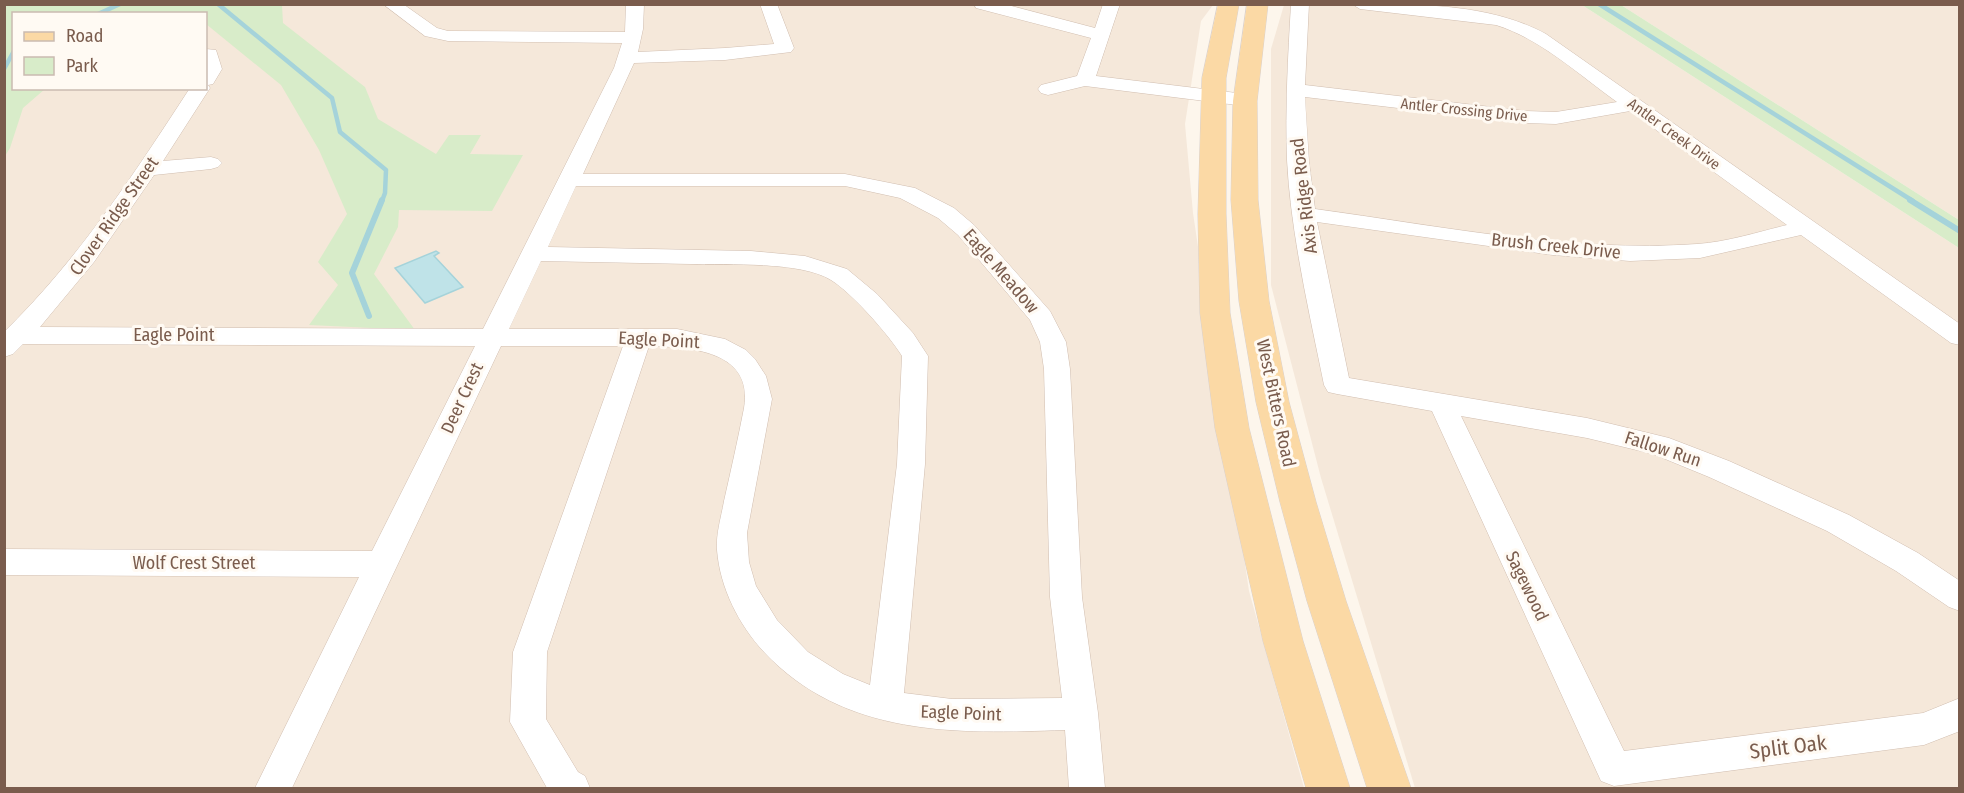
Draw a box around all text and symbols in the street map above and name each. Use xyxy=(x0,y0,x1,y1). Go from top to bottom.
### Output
legend xyxy=(12,12,207,90)
text: Road xyxy=(66,25,103,47)
text: Park xyxy=(66,55,99,77)
street label: Antler Crossing Drive xyxy=(1400,94,1528,126)
street label: Antler Creek Drive xyxy=(1624,94,1724,174)
street label: Axis Ridge Road xyxy=(1286,137,1322,255)
street label: Clover Ridge Street xyxy=(65,152,163,280)
street label: Eagle Meadow xyxy=(958,224,1044,318)
street label: Brush Creek Drive xyxy=(1490,228,1622,264)
street label: Eagle Point xyxy=(133,324,215,346)
street label: Eagle Point xyxy=(618,327,700,353)
street label: West Bitters Road xyxy=(1252,337,1300,469)
street label: Deer Crest xyxy=(436,359,488,437)
street label: Fallow Run xyxy=(1622,426,1704,472)
street label: Sagewood xyxy=(1501,547,1553,625)
street label: Wolf Crest Street xyxy=(133,552,256,574)
street label: Eagle Point xyxy=(920,701,1002,725)
street label: Split Oak xyxy=(1748,729,1828,765)

